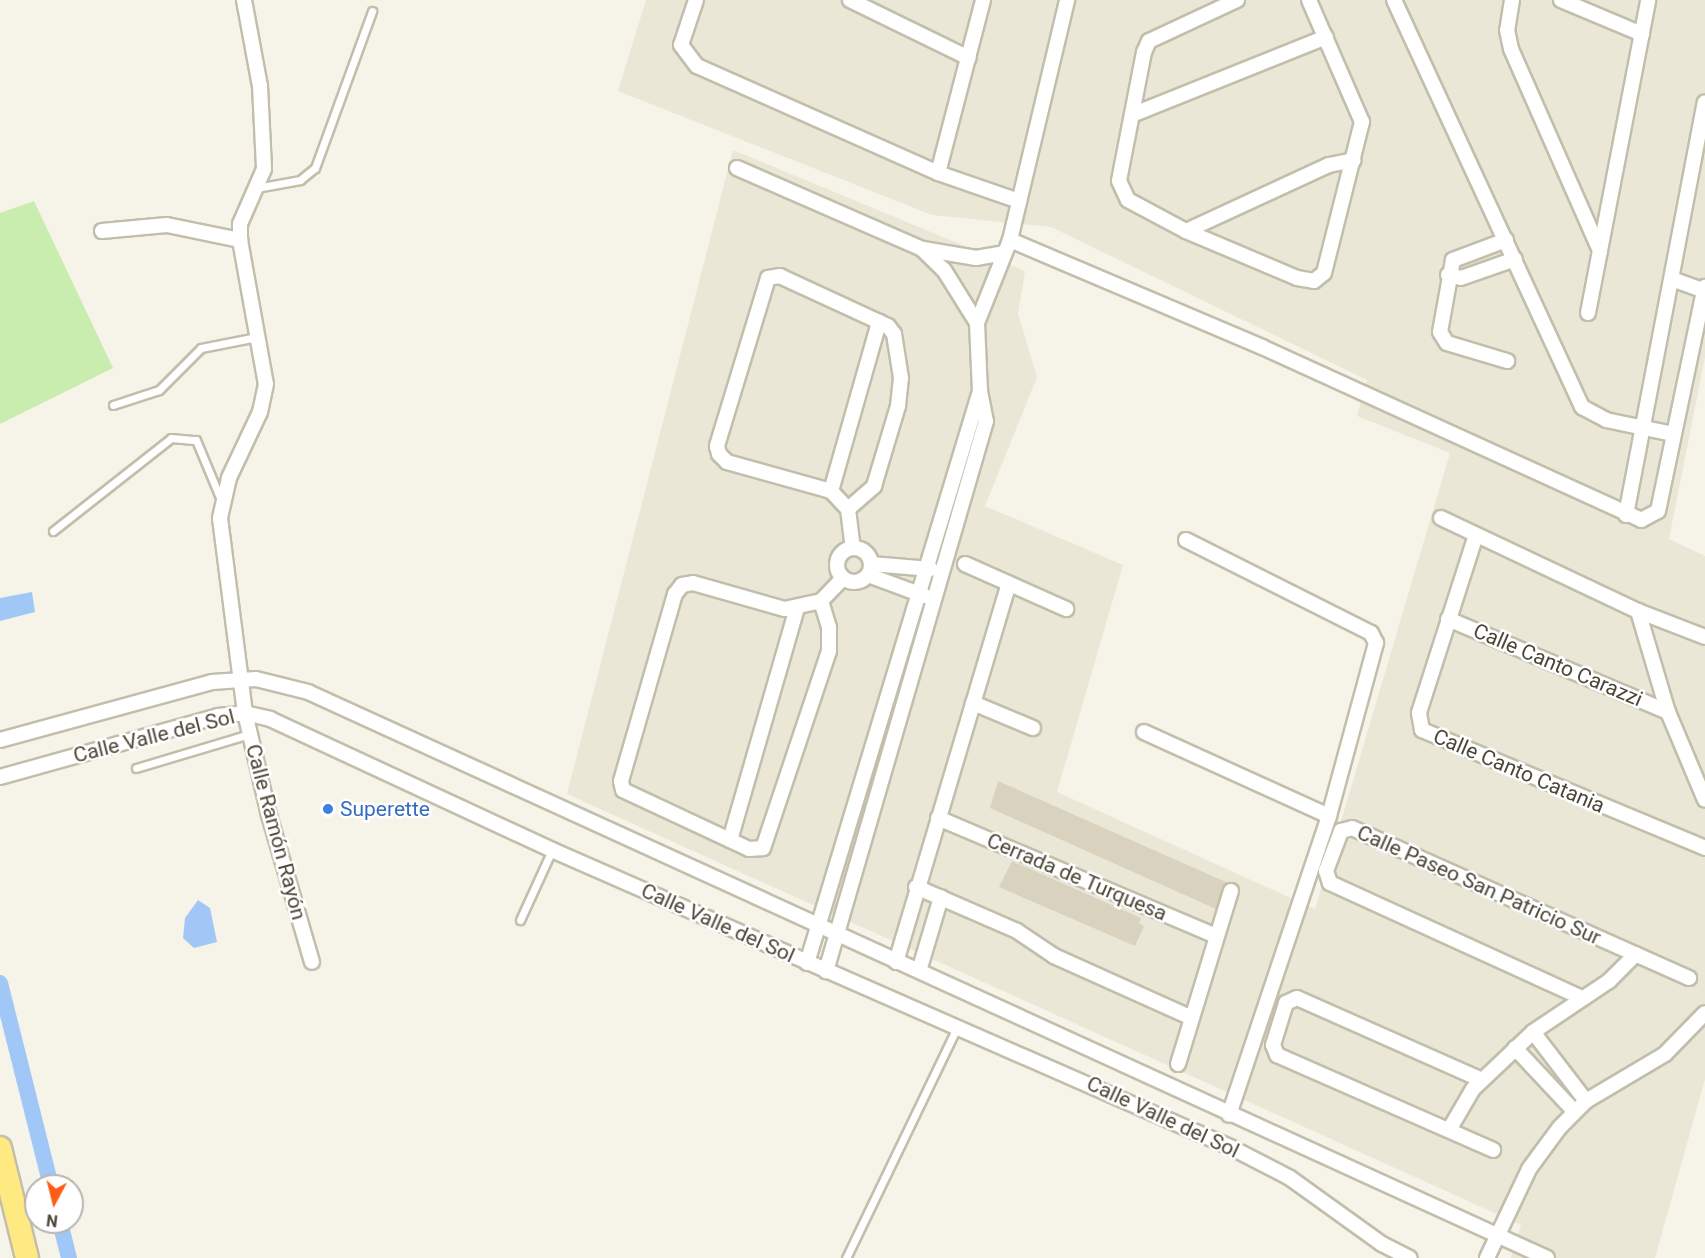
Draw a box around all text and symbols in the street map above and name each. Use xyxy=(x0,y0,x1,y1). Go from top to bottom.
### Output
street label: Calle Canto Carazzi xyxy=(1470,618,1646,712)
street label: Calle Valle del Sol xyxy=(71,704,237,768)
street label: Calle Canto Catania xyxy=(1430,724,1608,818)
street label: Calle Ramón Rayón xyxy=(240,741,312,923)
place label: Superette xyxy=(340,796,430,822)
marker: Superette xyxy=(321,802,335,816)
street label: Calle Paseo San Patricio Sur xyxy=(1353,820,1605,950)
street label: Cerrada de Turquesa xyxy=(983,828,1171,926)
street label: Calle Valle del Sol xyxy=(637,878,799,968)
street label: Calle Valle del Sol xyxy=(1083,1071,1243,1163)
north arrow xyxy=(24,1174,84,1234)
text: N xyxy=(45,1210,59,1230)

